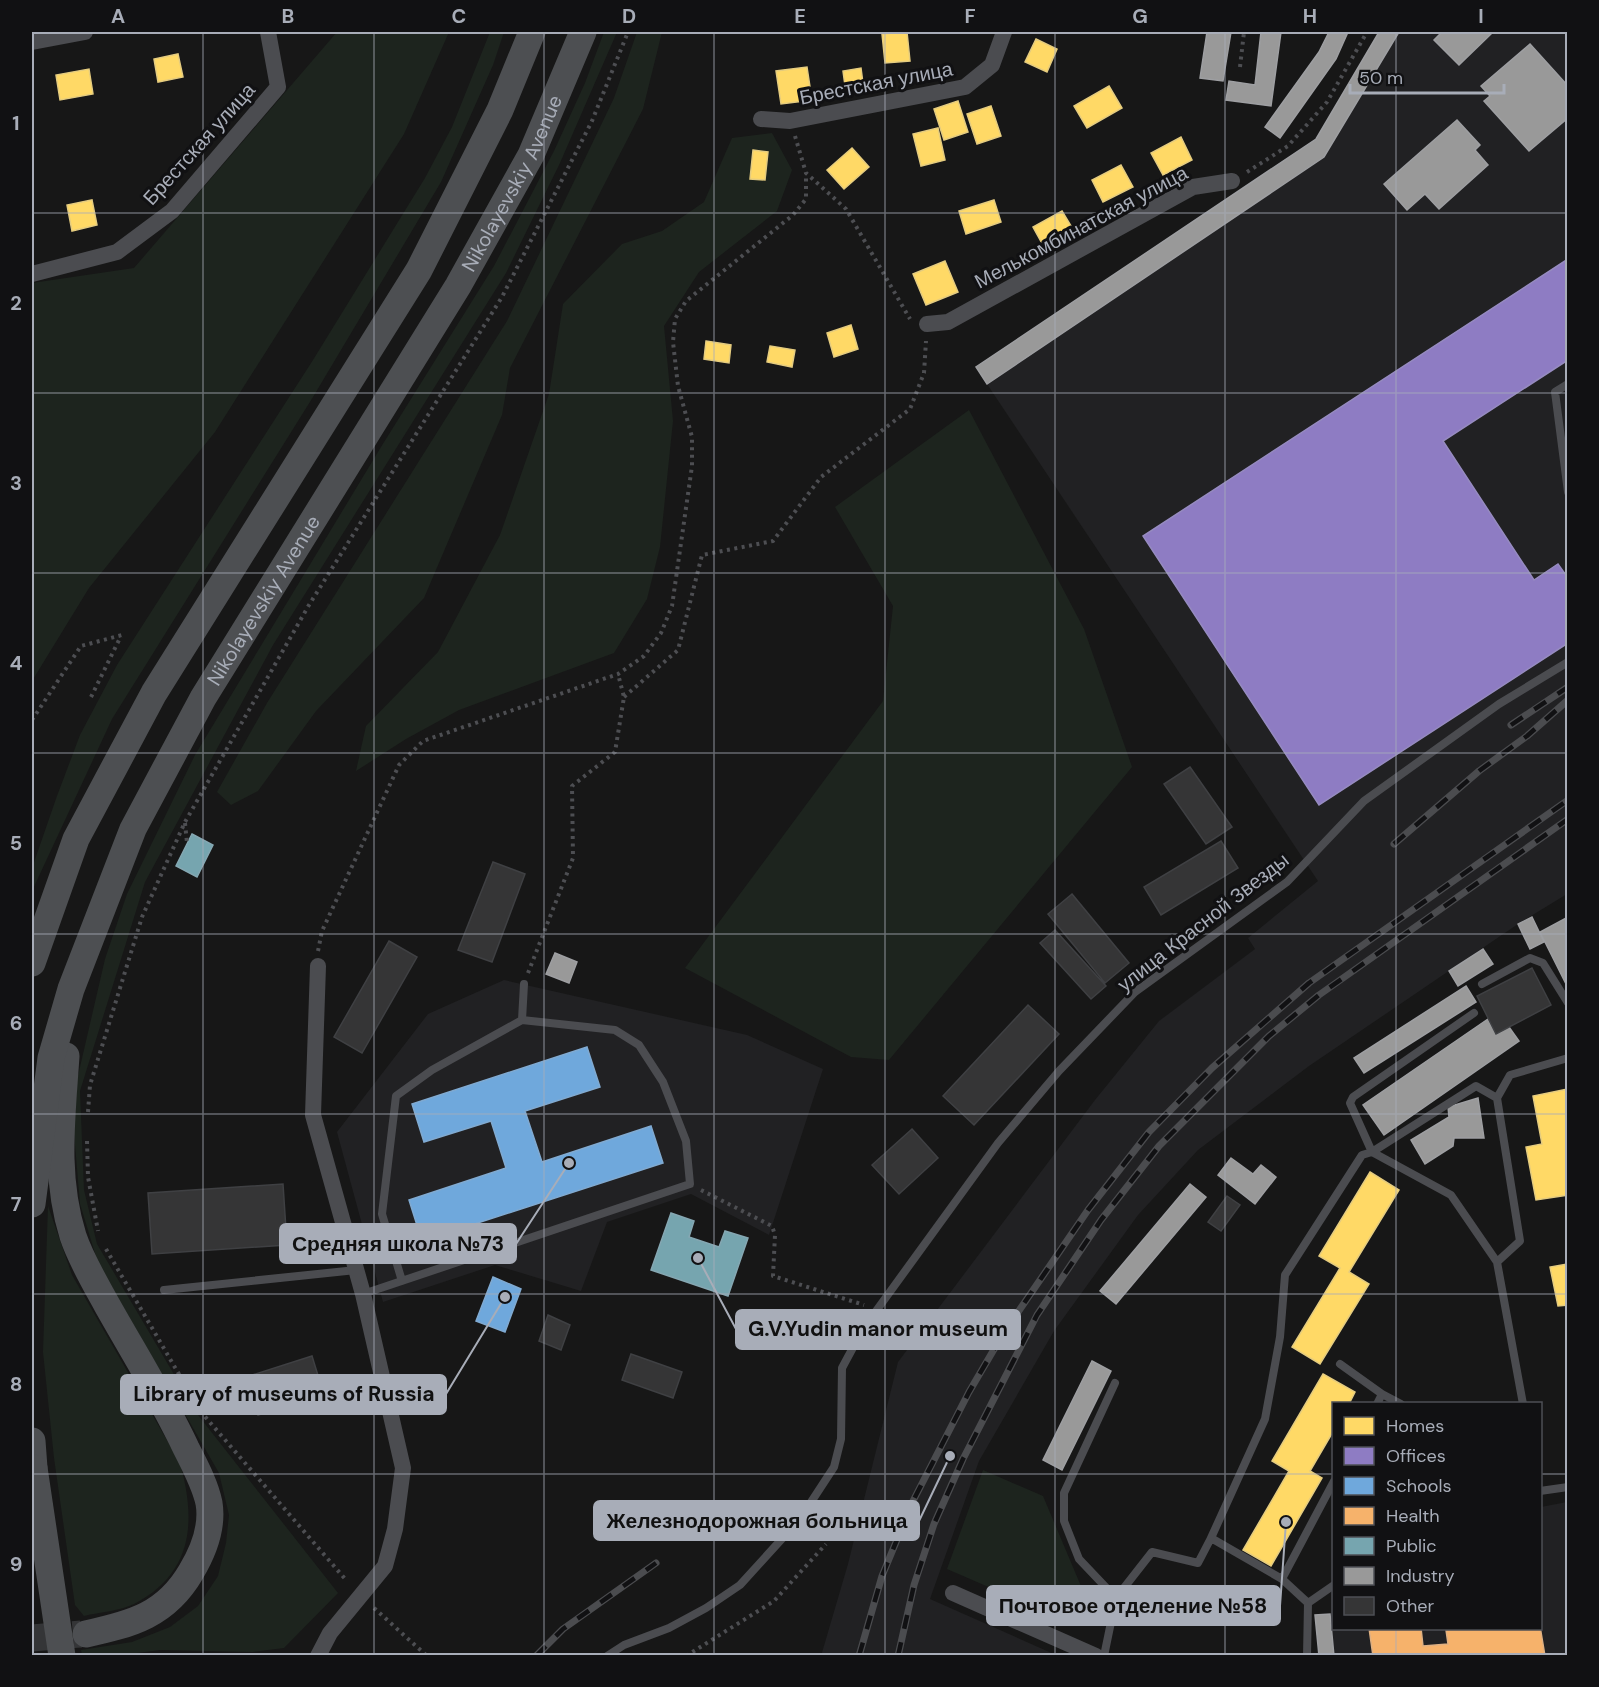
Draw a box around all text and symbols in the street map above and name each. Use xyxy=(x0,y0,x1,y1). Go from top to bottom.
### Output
text: A xyxy=(111,3,125,29)
text: B xyxy=(282,3,294,29)
text: C xyxy=(452,3,466,29)
text: D xyxy=(622,3,636,29)
text: E xyxy=(794,3,806,29)
text: F xyxy=(964,3,976,29)
text: G xyxy=(1132,3,1148,29)
text: H xyxy=(1303,3,1317,29)
text: I xyxy=(1478,3,1484,29)
street label: Брестская улица xyxy=(797,55,956,111)
scale bar xyxy=(1350,57,1504,95)
text: 50 m xyxy=(1359,66,1403,90)
street label: Брестская улица xyxy=(137,77,261,211)
street label: Nikolayevskiy Avenue xyxy=(456,91,568,276)
text: 1 xyxy=(12,110,20,136)
street label: Мелькомбинатская улица xyxy=(970,159,1193,294)
text: 2 xyxy=(10,290,22,316)
text: 3 xyxy=(10,470,22,496)
street label: Nikolayevskiy Avenue xyxy=(201,510,326,690)
text: 4 xyxy=(10,650,23,676)
text: 5 xyxy=(10,830,22,856)
street label: улица Красной Звезды xyxy=(1112,847,1294,997)
text: 6 xyxy=(10,1010,22,1036)
text: 7 xyxy=(11,1191,22,1217)
callout: Средняя школа №73 xyxy=(280,1224,516,1263)
text: Средняя школа №73 xyxy=(292,1230,504,1258)
callout: G.V.Yudin manor museum xyxy=(736,1310,1020,1349)
text: G.V.Yudin manor museum xyxy=(748,1315,1008,1343)
text: 8 xyxy=(10,1371,22,1397)
callout: Library of museums of Russia xyxy=(121,1375,446,1414)
text: Library of museums of Russia xyxy=(133,1380,435,1408)
legend xyxy=(1332,1402,1542,1630)
text: Homes xyxy=(1386,1414,1444,1438)
text: Offices xyxy=(1386,1444,1446,1468)
text: Schools xyxy=(1386,1474,1451,1498)
callout: Железнодорожная больница xyxy=(594,1501,919,1540)
text: Health xyxy=(1386,1504,1440,1528)
text: Железнодорожная больница xyxy=(605,1507,908,1535)
text: Public xyxy=(1386,1534,1437,1558)
text: 9 xyxy=(10,1551,22,1577)
text: Industry xyxy=(1386,1564,1455,1588)
callout: Почтовое отделение №58 xyxy=(987,1586,1280,1625)
text: Почтовое отделение №58 xyxy=(999,1592,1267,1620)
text: Other xyxy=(1386,1594,1435,1618)

